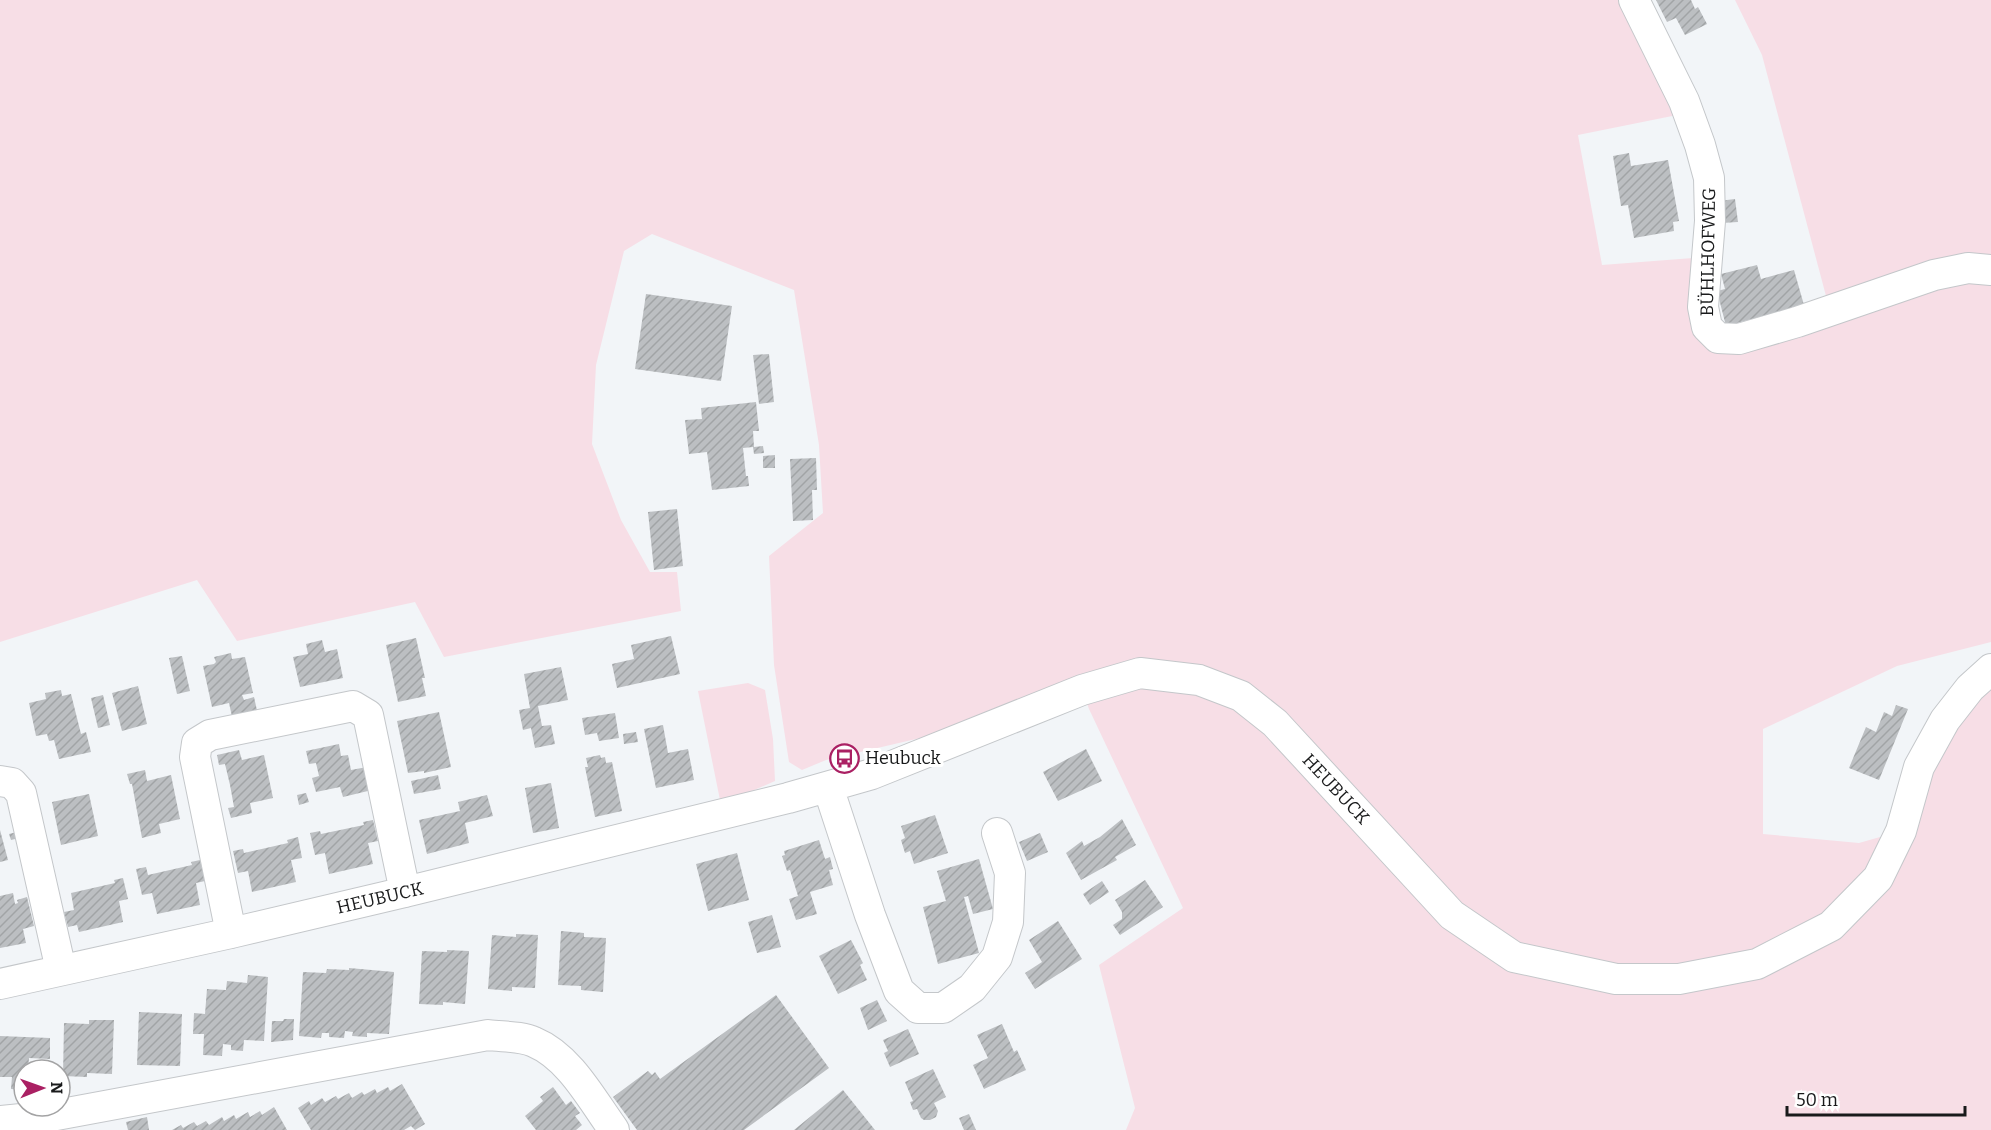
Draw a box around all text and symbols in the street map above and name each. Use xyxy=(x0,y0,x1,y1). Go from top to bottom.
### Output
street label: BÜHLHOFWEG xyxy=(1696,187,1720,317)
bus stop icon: Heubuck xyxy=(828,742,860,774)
place label: Heubuck xyxy=(865,747,942,769)
street label: HEUBUCK xyxy=(1298,749,1374,829)
street label: HEUBUCK xyxy=(334,877,426,919)
north arrow xyxy=(12,1058,72,1118)
scale bar xyxy=(1787,1079,1966,1117)
text: N xyxy=(47,1081,66,1094)
text: 50 m xyxy=(1796,1089,1838,1111)

